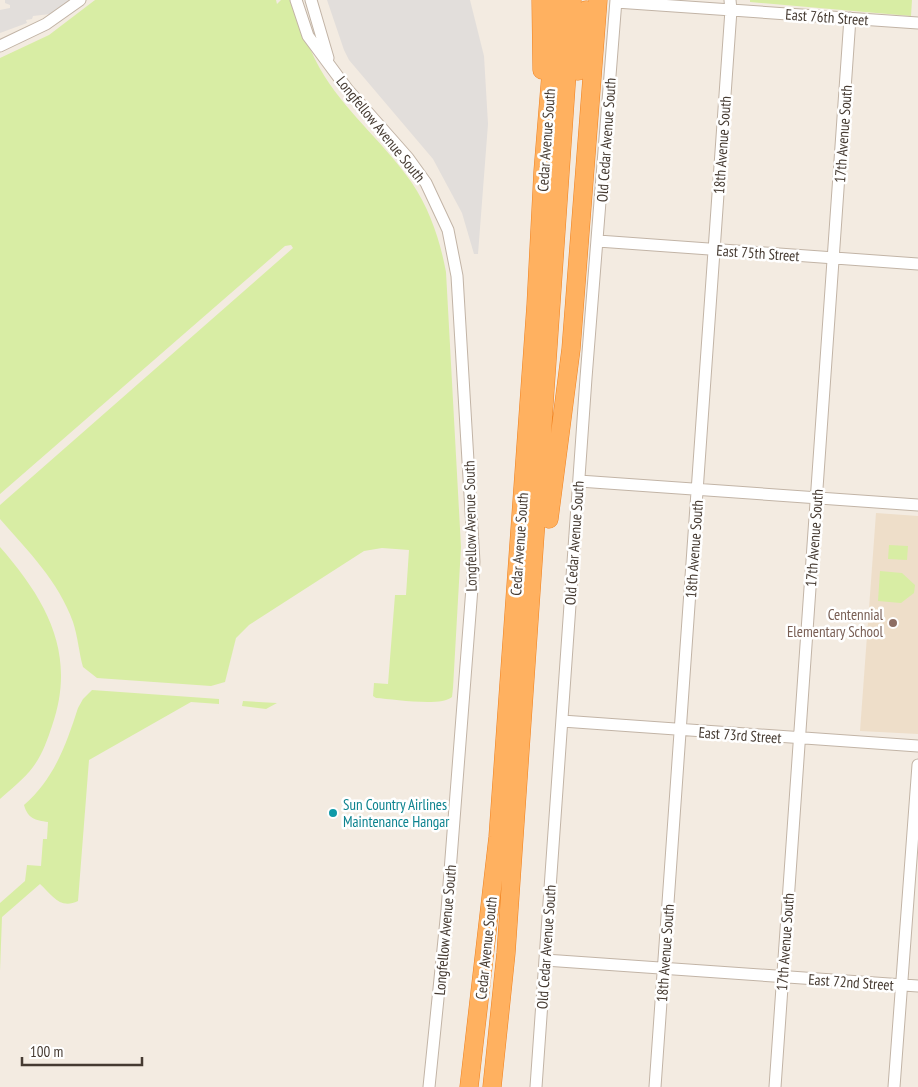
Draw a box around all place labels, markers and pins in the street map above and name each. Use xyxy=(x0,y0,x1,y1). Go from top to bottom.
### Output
place label: Centennial Elementary School xyxy=(787,605,884,641)
marker: Centennial Elementary School xyxy=(887,617,899,629)
place label: Sun Country Airlines Maintenance Hangar xyxy=(343,795,450,831)
marker: Sun Country Airlines Maintenance Hangar xyxy=(327,807,339,819)

